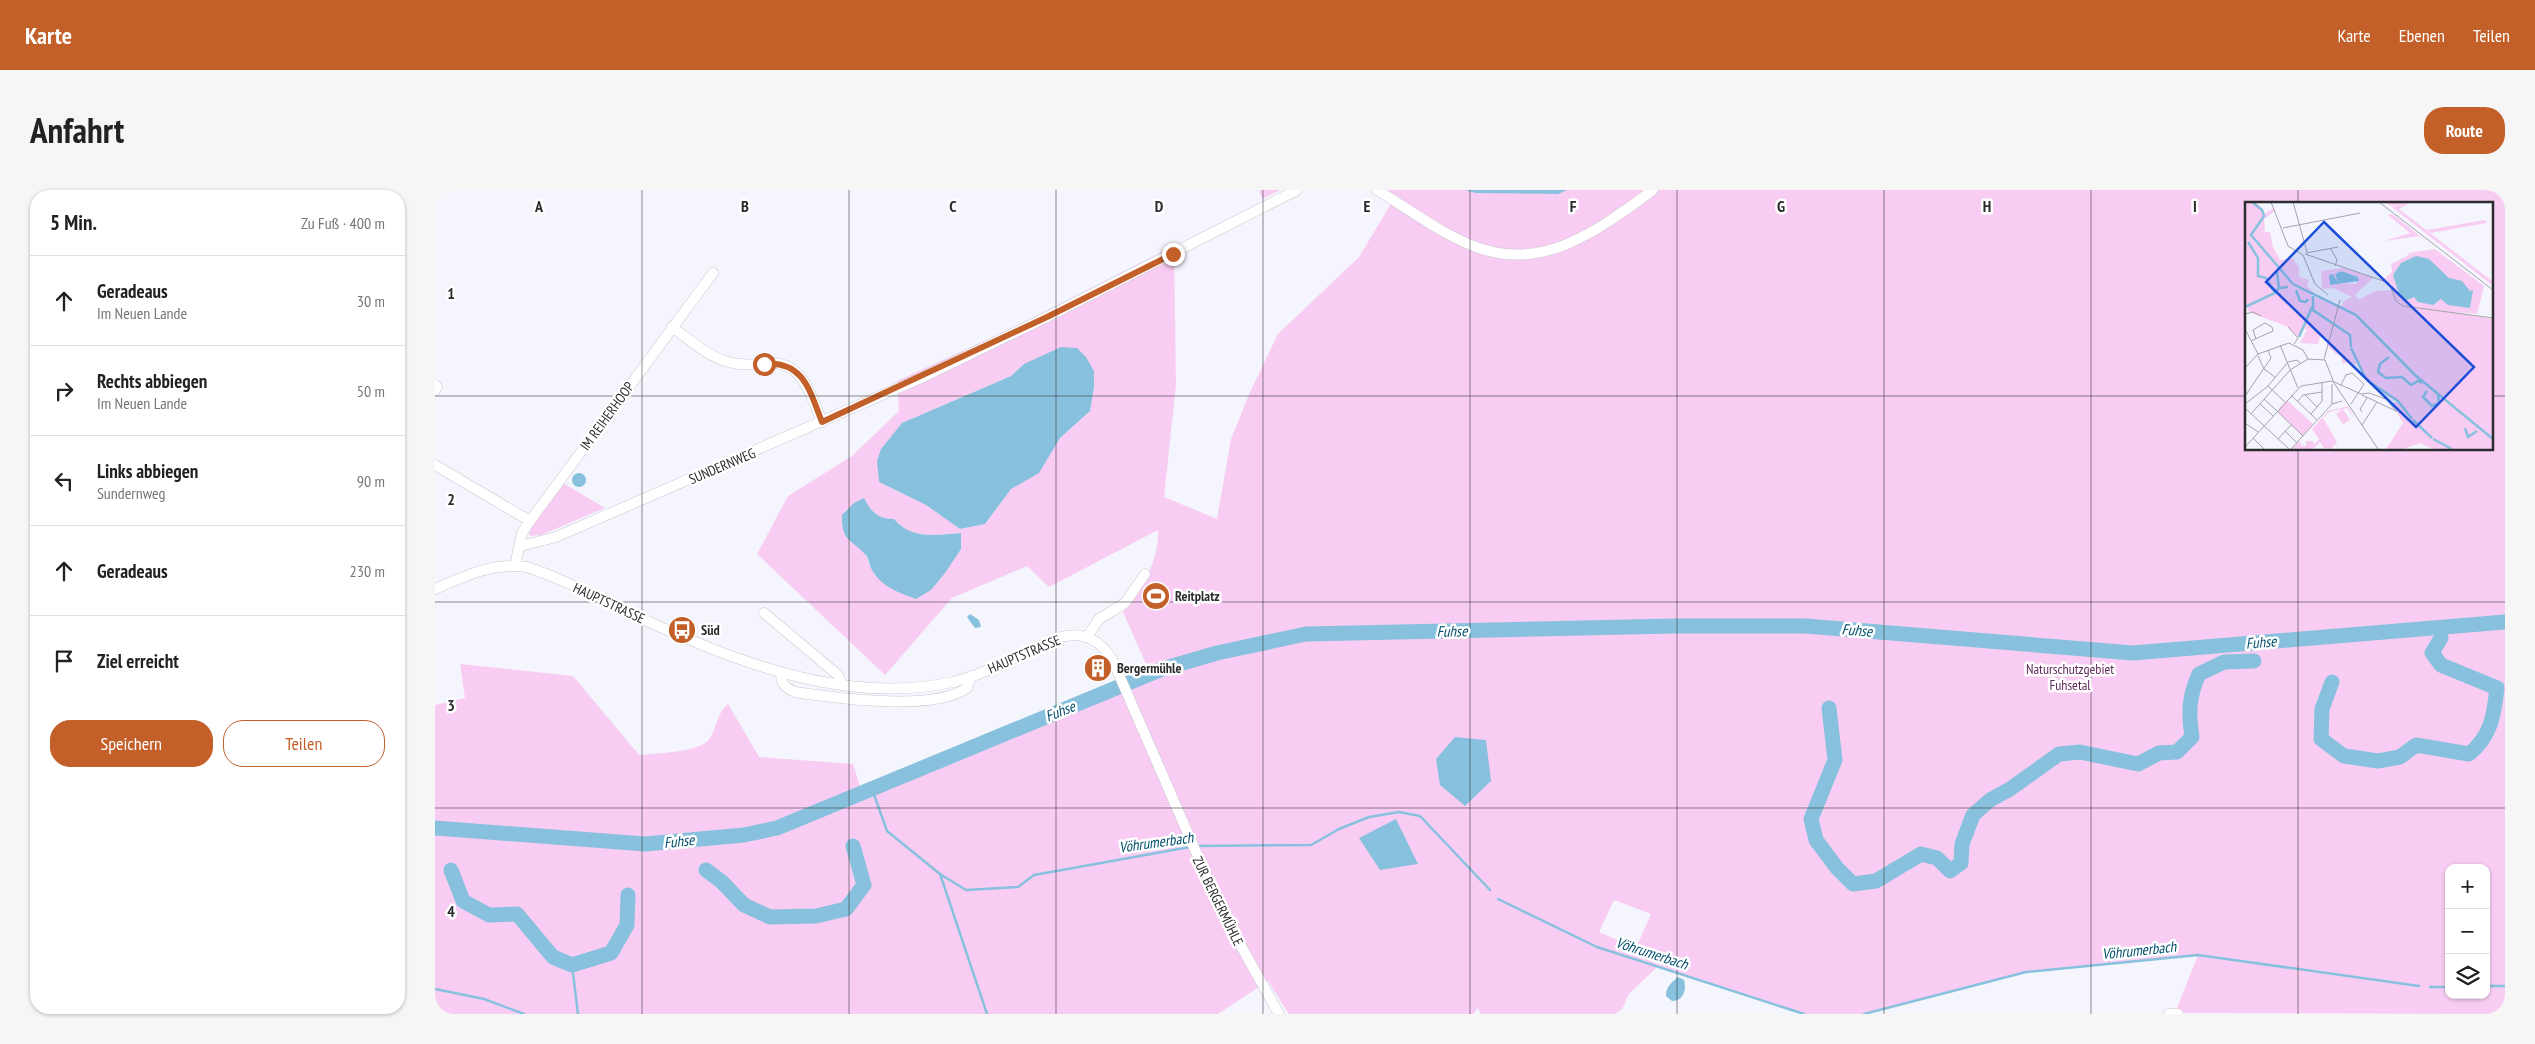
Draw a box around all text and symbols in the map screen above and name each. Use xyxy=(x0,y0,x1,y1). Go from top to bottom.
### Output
text: Karte xyxy=(25,20,72,51)
text: Karte xyxy=(2337,24,2371,47)
text: Ebenen xyxy=(2399,24,2445,47)
text: Teilen xyxy=(2473,24,2510,47)
text: Anfahrt xyxy=(30,107,124,153)
button: Route xyxy=(2424,107,2505,154)
text: A xyxy=(534,196,544,216)
text: B xyxy=(741,196,749,216)
text: C xyxy=(949,196,957,216)
text: D xyxy=(1155,196,1164,216)
text: E xyxy=(1364,196,1371,216)
text: F xyxy=(1570,196,1577,216)
text: G xyxy=(1777,196,1785,216)
text: H xyxy=(1983,196,1991,216)
text: I xyxy=(2193,196,2197,216)
inset map xyxy=(2245,202,2493,450)
text: 5 Min. xyxy=(50,209,97,236)
text: Zu Fuß · 400 m xyxy=(301,213,385,233)
route end xyxy=(1162,243,1185,266)
text: Geradeaus xyxy=(97,279,168,303)
text: 1 xyxy=(447,283,455,303)
icon: ahead xyxy=(50,287,78,315)
text: 30 m xyxy=(357,291,385,311)
text: Im Neuen Lande xyxy=(97,303,187,323)
route start xyxy=(753,353,776,376)
text: Rechts abbiegen xyxy=(97,369,207,393)
icon: right xyxy=(50,377,78,405)
street label: IM REIHERHOOP xyxy=(576,378,638,454)
text: 50 m xyxy=(357,381,385,401)
text: Im Neuen Lande xyxy=(97,393,187,413)
street label: SUNDERNWEG xyxy=(686,444,758,488)
text: Links abbiegen xyxy=(97,459,198,483)
icon: left xyxy=(50,467,78,495)
text: 90 m xyxy=(357,471,385,491)
text: Sundernweg xyxy=(97,483,165,503)
text: 2 xyxy=(447,489,455,509)
icon: ahead xyxy=(50,557,78,585)
text: Geradeaus xyxy=(97,559,168,583)
text: 230 m xyxy=(350,561,385,581)
street label: HAUPTSTRASSE xyxy=(570,579,648,627)
sports icon: Reitplatz xyxy=(1141,581,1171,611)
place label: Reitplatz xyxy=(1175,587,1220,605)
bus stop icon: Süd xyxy=(667,615,697,645)
water label: Fuhse xyxy=(1841,619,1874,641)
place label: Süd xyxy=(701,621,720,639)
water label: Fuhse xyxy=(1437,621,1468,641)
street label: HAUPTSTRASSE xyxy=(985,631,1063,677)
water label: Fuhse xyxy=(2245,631,2278,653)
icon: arrive xyxy=(50,647,78,675)
text: Ziel erreicht xyxy=(97,649,179,673)
building icon: Bergermühle xyxy=(1083,653,1113,683)
place label: Bergermühle xyxy=(1117,659,1181,677)
park label: Naturschutzgebiet Fuhsetal xyxy=(2026,660,2114,694)
text: 3 xyxy=(447,695,455,715)
water label: Fuhse xyxy=(1042,696,1078,726)
button: Speichern xyxy=(50,720,213,767)
button: Teilen xyxy=(223,720,385,767)
water label: Vöhrumerbach xyxy=(1118,827,1196,857)
water label: Fuhse xyxy=(663,830,696,852)
street label: ZUR BERGERMÜHLE xyxy=(1189,853,1247,949)
map controls xyxy=(2445,864,2490,999)
button: + xyxy=(2445,864,2490,909)
text: 4 xyxy=(447,901,455,921)
button: − xyxy=(2445,909,2490,954)
water label: Vöhrumerbach xyxy=(1614,932,1692,974)
water label: Vöhrumerbach xyxy=(2101,937,2178,963)
button: layers xyxy=(2445,954,2490,999)

